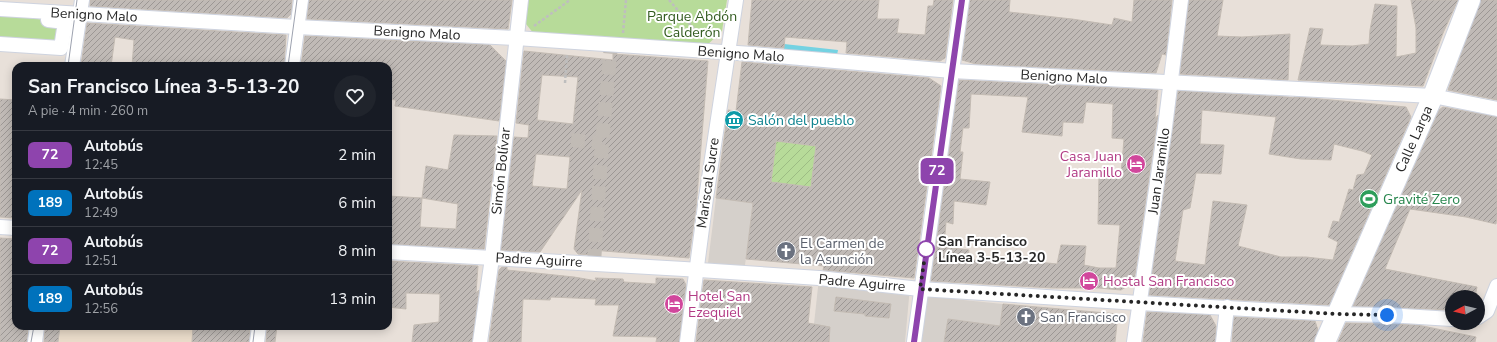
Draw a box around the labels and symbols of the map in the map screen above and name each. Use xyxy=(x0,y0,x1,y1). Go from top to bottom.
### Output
street label: Benigno Malo xyxy=(50,3,138,27)
park label: Parque Abdón Calderón xyxy=(647,7,737,42)
street label: Benigno Malo xyxy=(373,21,461,45)
street label: Benigno Malo xyxy=(697,41,785,67)
street label: Benigno Malo xyxy=(1020,65,1108,89)
street label: Calle Larga xyxy=(1391,102,1437,176)
museum icon: Salón del pueblo xyxy=(723,109,745,131)
place label: Salón del pueblo xyxy=(748,111,854,130)
street label: Juan Jaramillo xyxy=(1143,126,1174,216)
street label: Simón Bolívar xyxy=(487,127,515,215)
street label: Mariscal Sucre xyxy=(692,136,724,230)
place label: Casa Juan Jaramillo xyxy=(1060,147,1122,182)
hotel icon: Casa Juan Jaramillo xyxy=(1125,153,1147,175)
line badge: 72 xyxy=(919,158,955,184)
sports icon: Gravité Zero xyxy=(1358,188,1380,210)
place label: Gravité Zero xyxy=(1383,190,1460,209)
place label: San Francisco Línea 3-5-13-20 xyxy=(938,232,1045,267)
place label: El Carmen de la Asunción xyxy=(800,234,884,269)
church icon: El Carmen de la Asunción xyxy=(775,240,797,262)
marker: San Francisco Línea 3-5-13-20 xyxy=(917,240,935,258)
street label: Padre Aguirre xyxy=(495,248,583,272)
street label: Padre Aguirre xyxy=(818,270,906,296)
hotel icon: Hostal San Francisco xyxy=(1078,270,1100,292)
place label: Hostal San Francisco xyxy=(1103,272,1234,291)
place label: Hotel San Ezequiel xyxy=(688,287,750,322)
north arrow xyxy=(1445,290,1485,330)
hotel icon: Hotel San Ezequiel xyxy=(663,293,685,315)
your location xyxy=(1377,305,1397,325)
church icon: San Francisco xyxy=(1015,306,1037,328)
place label: San Francisco xyxy=(1040,308,1126,327)

